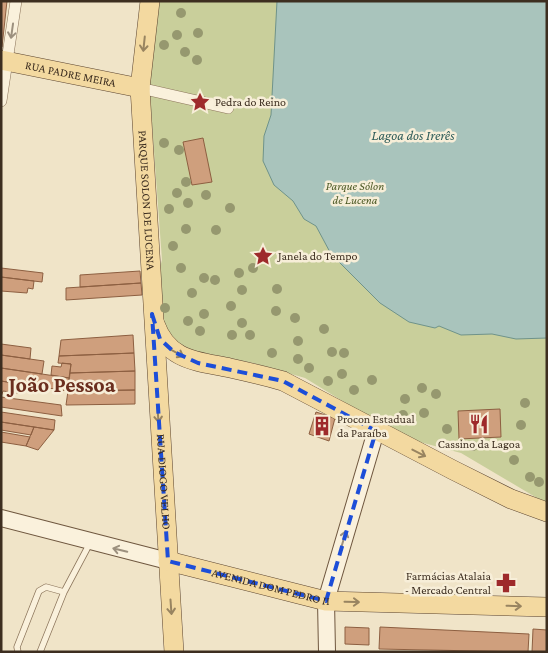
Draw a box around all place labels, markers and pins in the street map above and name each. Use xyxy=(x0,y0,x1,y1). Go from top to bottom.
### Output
place icon: Pedra do Reino xyxy=(189,91,211,113)
place label: Pedra do Reino xyxy=(215,95,286,109)
place icon: Janela do Tempo xyxy=(252,245,274,267)
place label: Janela do Tempo xyxy=(277,249,358,263)
place label: Procon Estadual da Paraíba xyxy=(337,412,415,440)
restaurant icon: Cassino da Lagoa xyxy=(468,413,490,435)
building icon: Procon Estadual da Paraíba xyxy=(311,415,333,437)
place label: Cassino da Lagoa xyxy=(438,437,521,451)
place label: Farmácias Atalaia - Mercado Central xyxy=(405,569,491,597)
pharmacy icon: Farmácias Atalaia - Mercado Central xyxy=(495,572,517,594)

